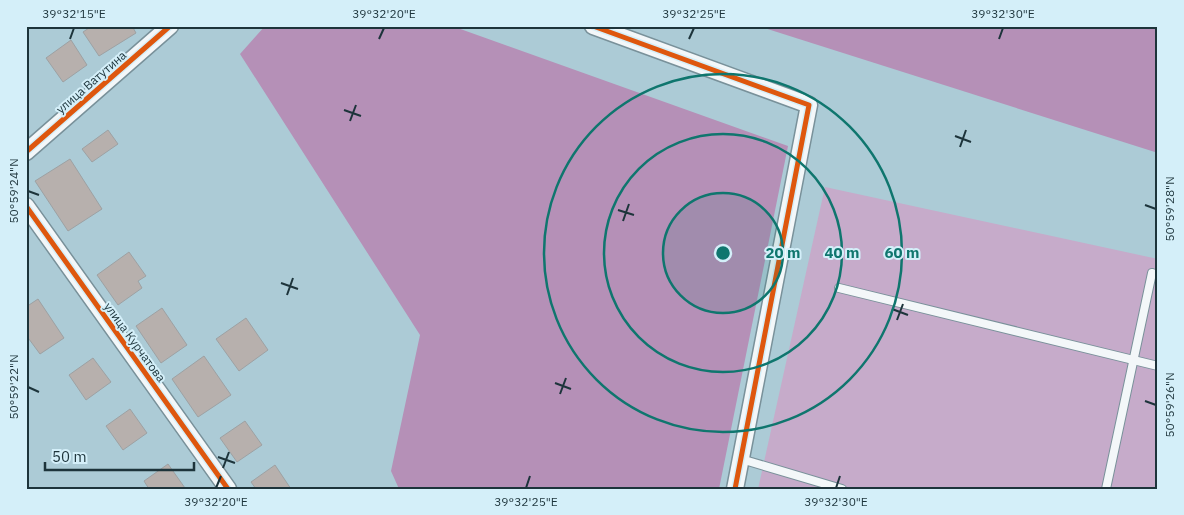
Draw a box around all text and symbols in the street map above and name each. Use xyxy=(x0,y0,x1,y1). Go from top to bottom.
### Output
text: 39°32'15"E xyxy=(42,6,106,21)
text: 39°32'20"E xyxy=(352,6,416,21)
text: 39°32'25"E xyxy=(662,6,726,21)
text: 39°32'30"E xyxy=(971,6,1035,21)
street label: улица Ватутина xyxy=(53,47,130,117)
text: 50°59'24"N xyxy=(6,158,21,224)
text: 50°59'28"N xyxy=(1162,176,1177,242)
text: 20 m xyxy=(766,243,800,262)
text: 40 m xyxy=(825,243,859,262)
text: 60 m xyxy=(885,243,919,262)
centre of rings xyxy=(714,244,732,262)
street label: улица Курчатова xyxy=(101,299,169,385)
text: 50°59'22"N xyxy=(6,354,21,420)
text: 50°59'26"N xyxy=(1162,372,1177,438)
scale bar xyxy=(45,440,194,472)
text: 50 m xyxy=(52,447,87,466)
text: 39°32'20"E xyxy=(184,494,248,509)
text: 39°32'25"E xyxy=(494,494,558,509)
text: 39°32'30"E xyxy=(804,494,868,509)

